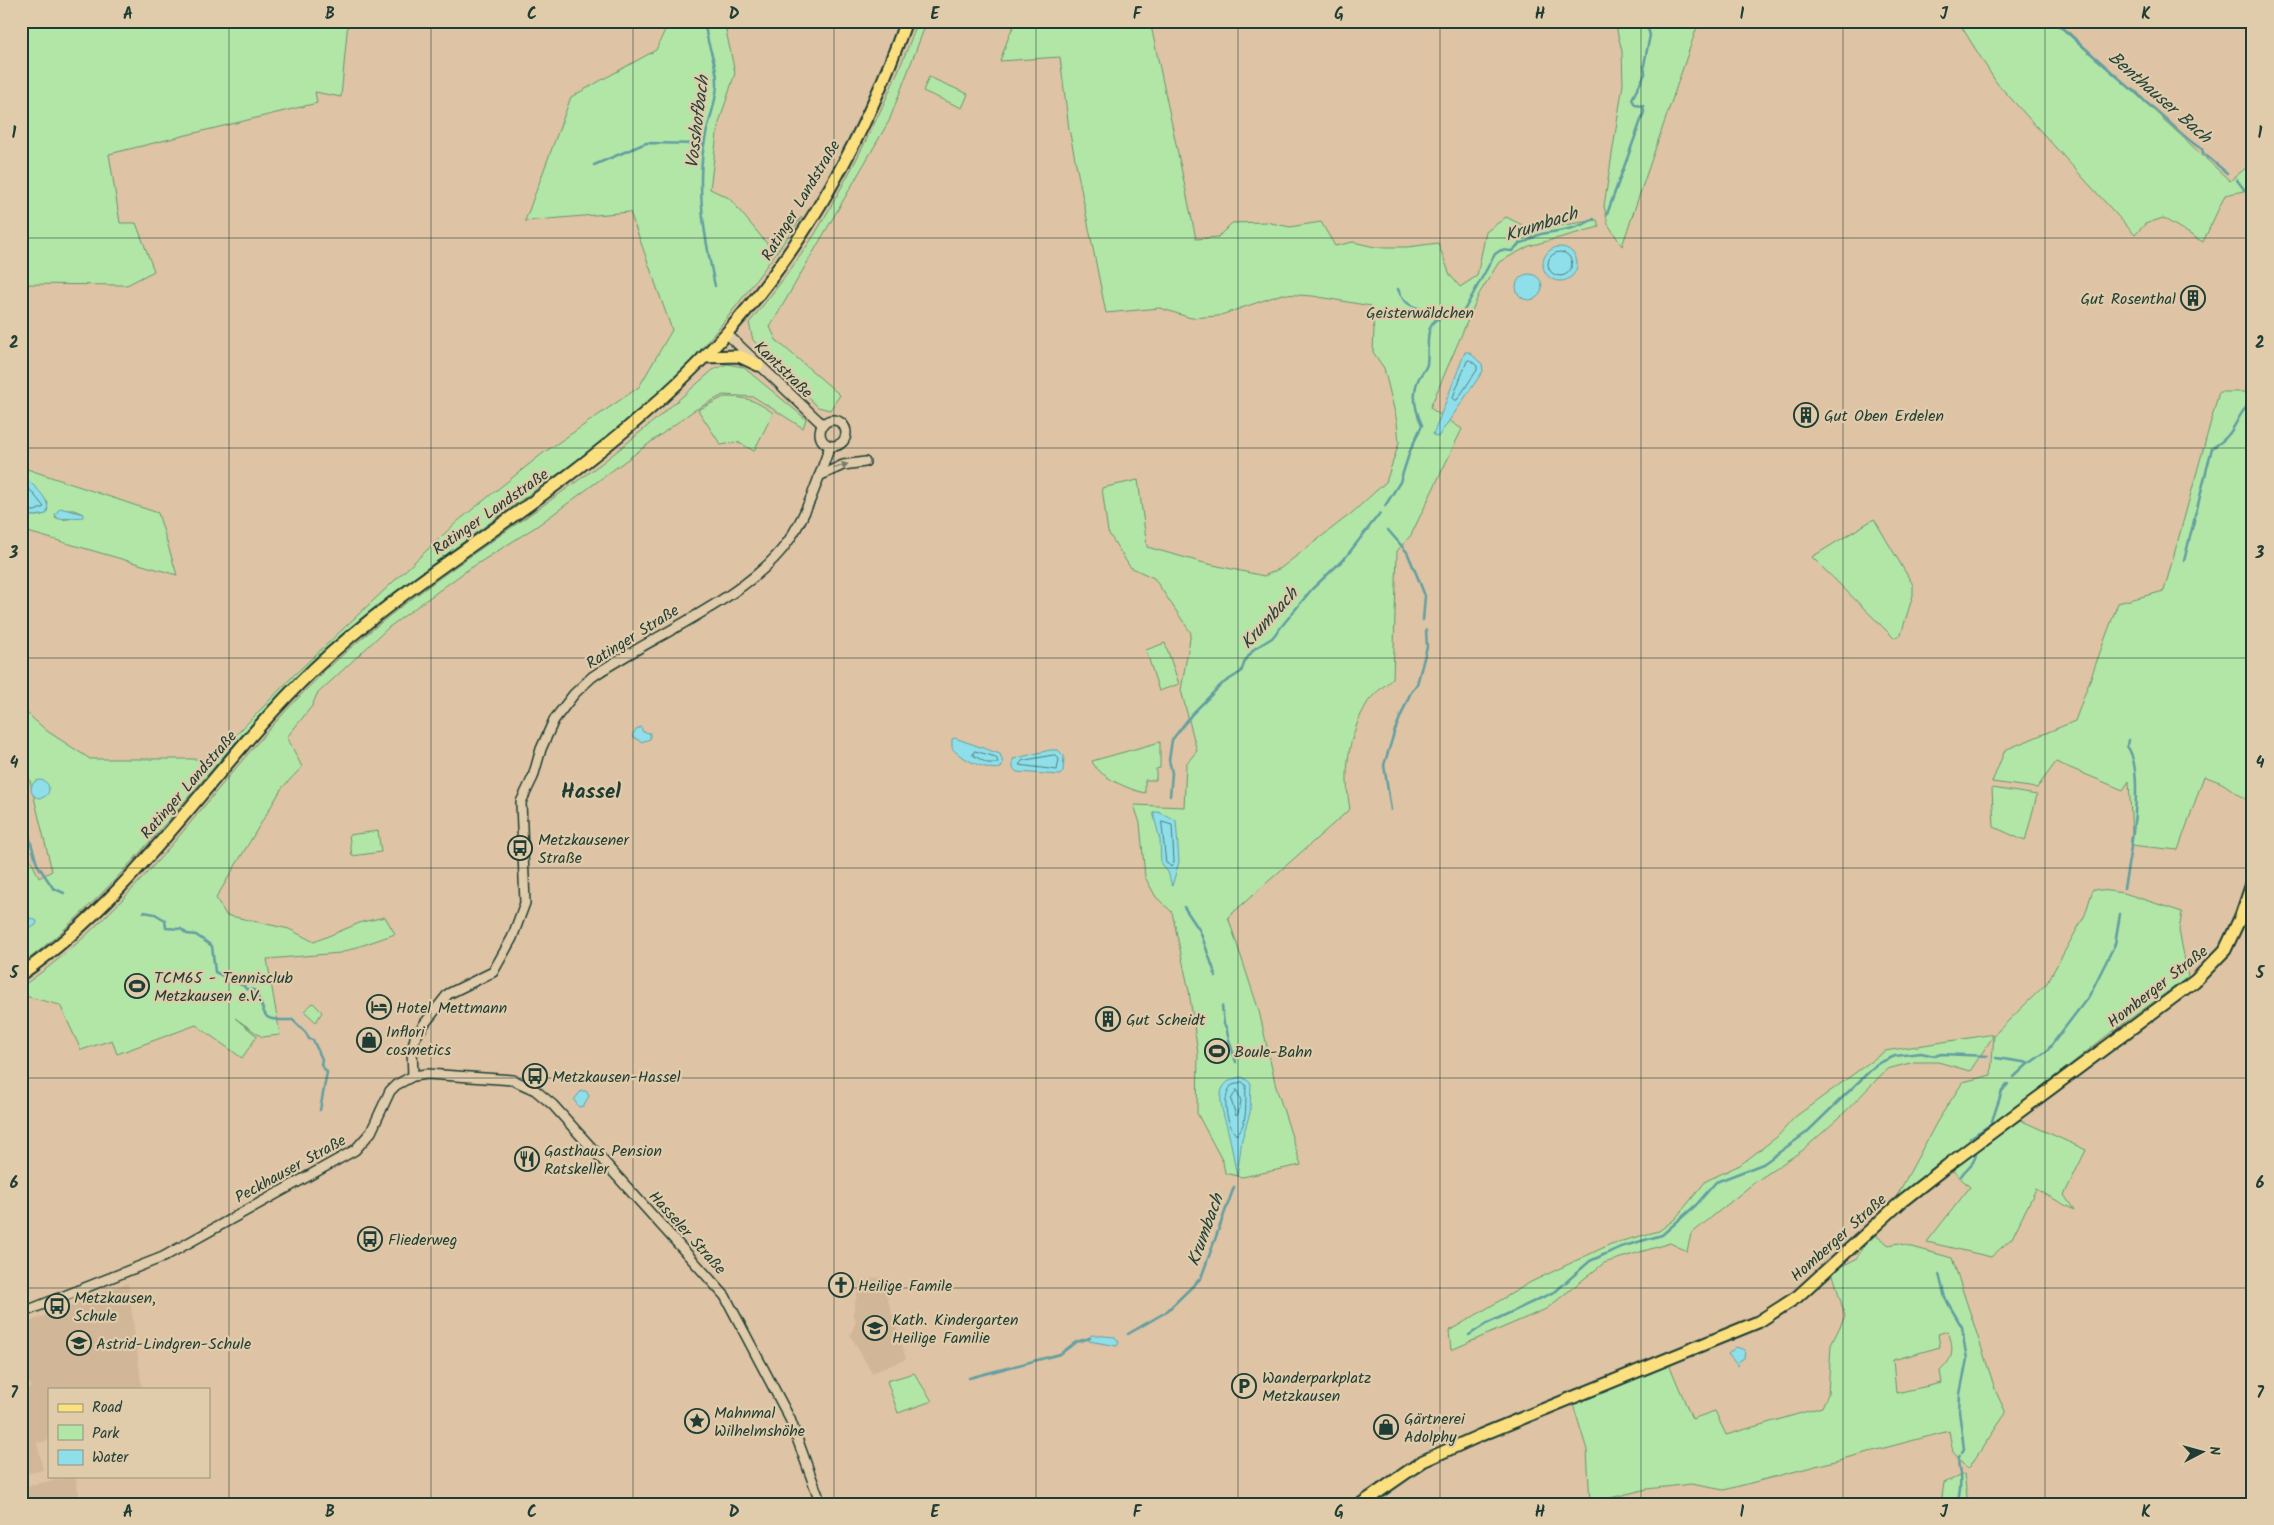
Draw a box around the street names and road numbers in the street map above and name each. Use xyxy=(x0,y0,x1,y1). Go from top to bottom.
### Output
street label: Ratinger Landstraße xyxy=(755,136,847,266)
street label: Kantstraße xyxy=(748,335,818,405)
street label: Ratinger Landstraße xyxy=(428,463,554,562)
street label: Ratinger Straße xyxy=(581,599,684,676)
street label: Ratinger Landstraße xyxy=(135,725,244,845)
street label: Homberger Straße xyxy=(2102,940,2214,1035)
street label: Peckhauser Straße xyxy=(230,1128,351,1210)
street label: Hasseler Straße xyxy=(642,1185,732,1281)
street label: Homberger Straße xyxy=(1785,1188,1893,1288)

